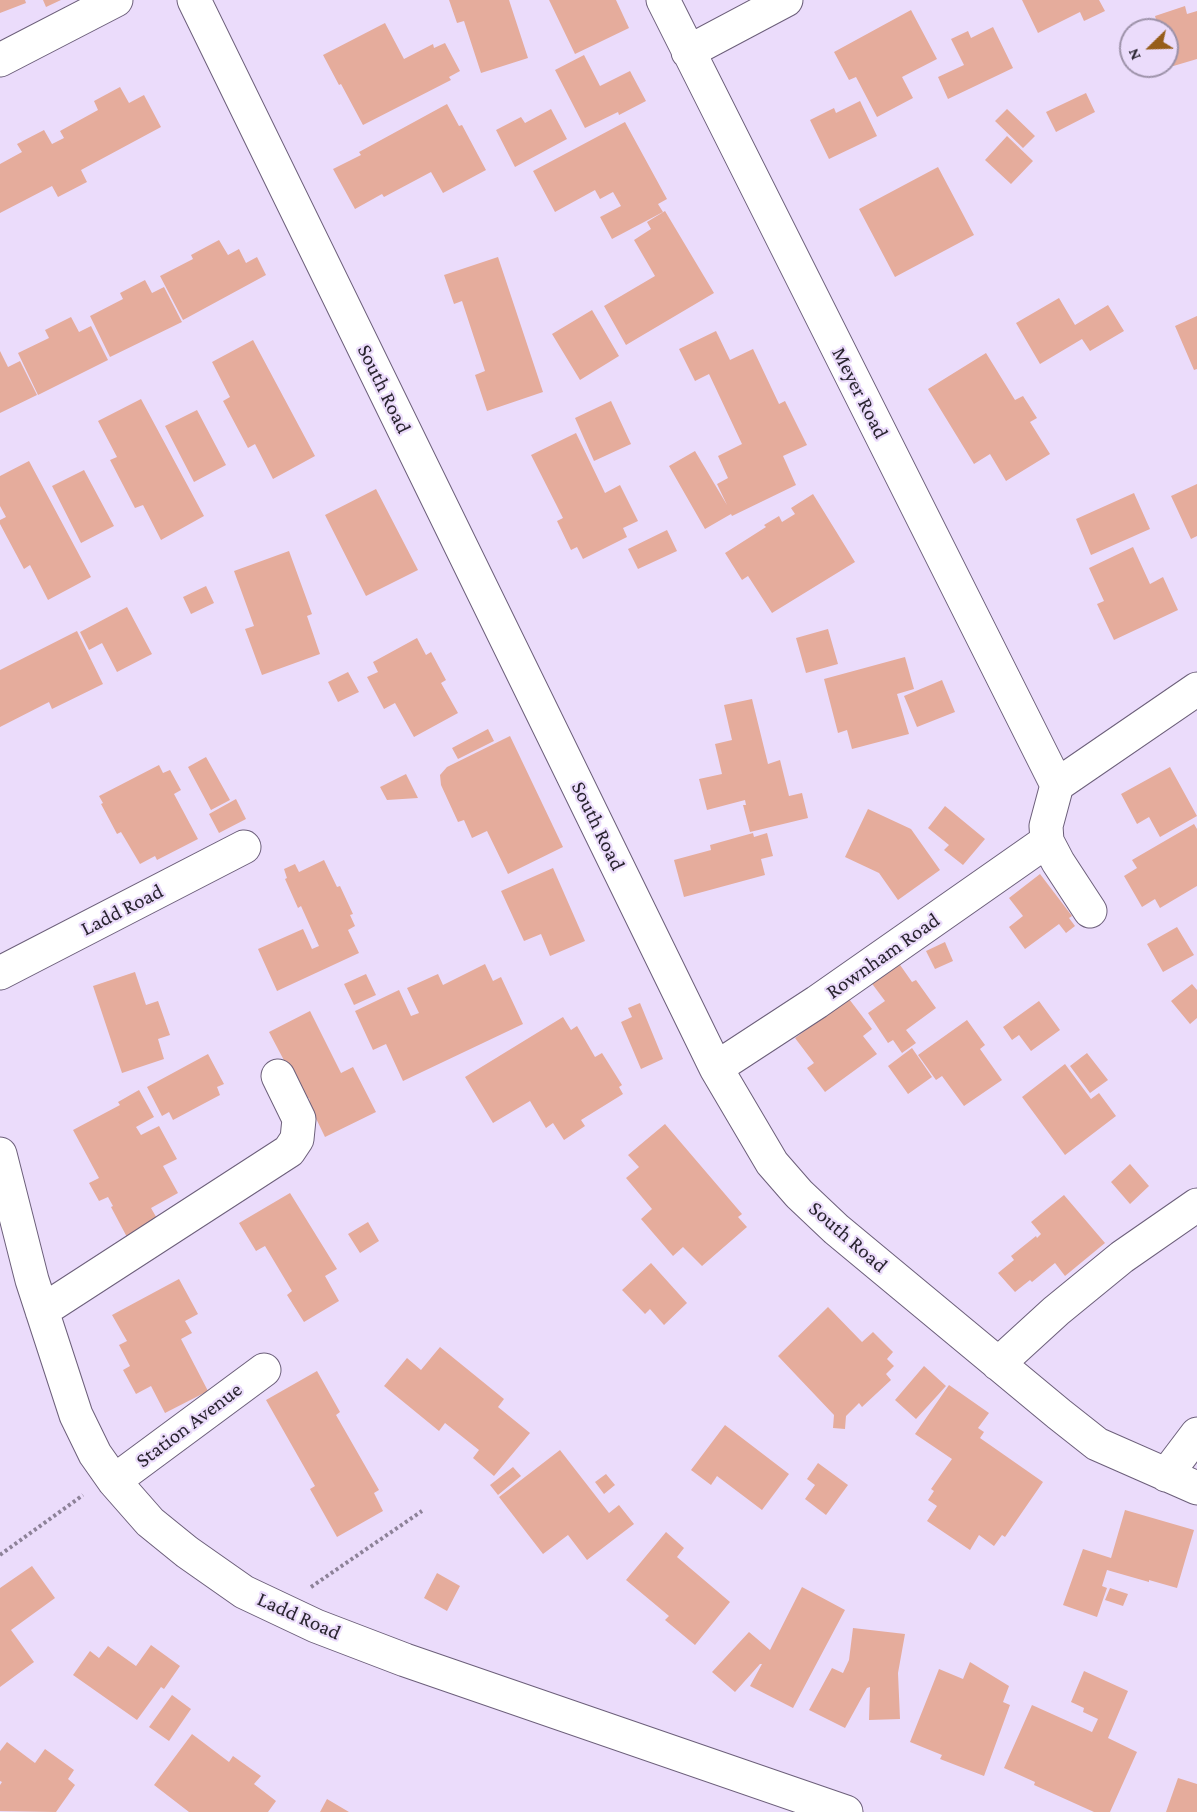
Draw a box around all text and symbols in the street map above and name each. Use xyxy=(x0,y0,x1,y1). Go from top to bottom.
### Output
north arrow xyxy=(1119,18,1179,78)
text: N xyxy=(1124,46,1144,63)
street label: South Road xyxy=(352,340,416,438)
street label: Meyer Road xyxy=(826,343,894,443)
street label: South Road xyxy=(566,777,630,875)
street label: Ladd Road xyxy=(77,879,167,941)
street label: Rownham Road xyxy=(821,908,945,1004)
street label: South Road xyxy=(803,1196,893,1278)
street label: Station Avenue xyxy=(131,1377,247,1473)
street label: Ladd Road xyxy=(253,1586,345,1646)

